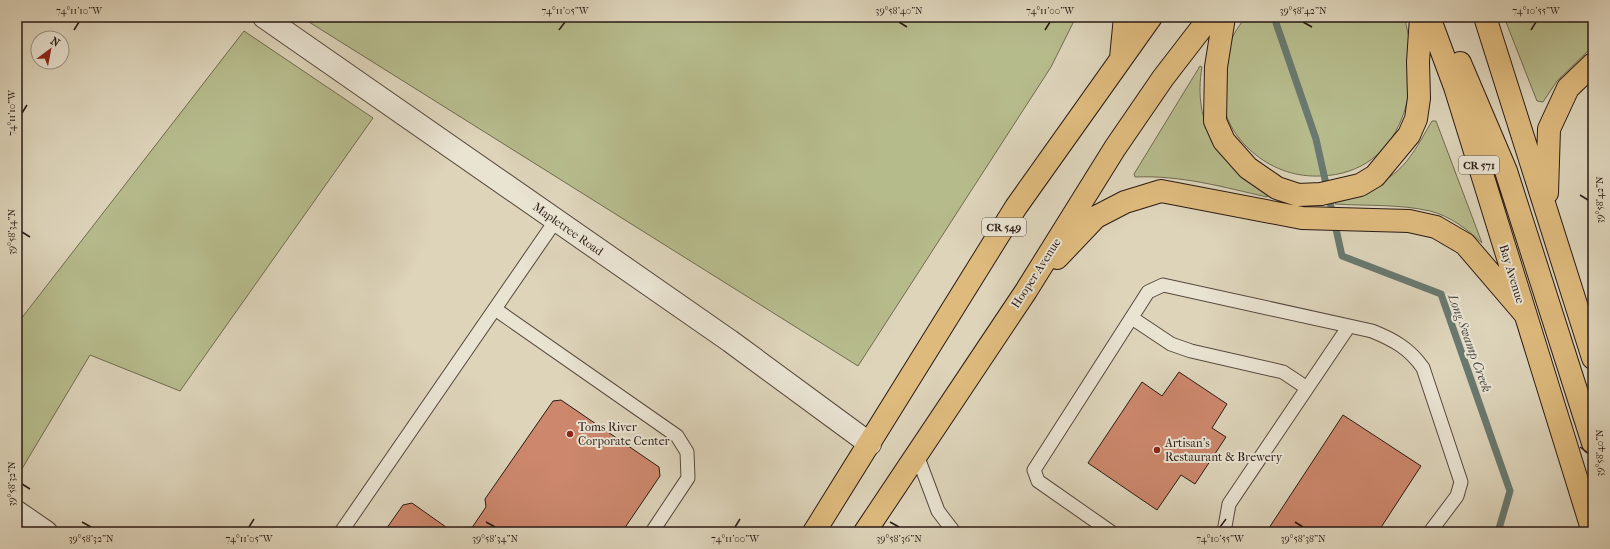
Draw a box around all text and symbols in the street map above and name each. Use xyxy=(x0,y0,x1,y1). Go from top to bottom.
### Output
text: 74°11'10"W xyxy=(56,5,103,17)
text: 74°11'05"W xyxy=(542,5,590,17)
text: 39°58'40"N xyxy=(875,5,923,17)
text: 74°11'00"W xyxy=(1026,5,1075,17)
text: 39°58'42"N xyxy=(1279,5,1327,17)
text: 74°10'55"W xyxy=(1512,5,1561,17)
north arrow xyxy=(30,30,70,70)
text: N xyxy=(48,34,63,50)
text: 74°11'10"W xyxy=(6,89,18,136)
road number: CR 571 xyxy=(1459,156,1499,174)
text: 39°58'42"N xyxy=(1594,176,1606,224)
street label: Mapletree Road xyxy=(530,200,606,259)
text: 39°58'34"N xyxy=(6,209,18,255)
road number: CR 549 xyxy=(982,218,1026,236)
street label: Hooper Avenue xyxy=(1008,235,1064,311)
street label: Bay Avenue xyxy=(1496,243,1528,305)
water label: Long Swamp Creek xyxy=(1445,291,1495,394)
place label: Toms River Corporate Center xyxy=(578,420,671,448)
marker: Toms River Corporate Center xyxy=(565,429,575,439)
text: 39°58'40"N xyxy=(1594,429,1606,477)
place label: Artisan's Restaurant & Brewery xyxy=(1164,436,1283,464)
marker: Artisan's Restaurant & Brewery xyxy=(1152,445,1162,455)
text: 39°58'32"N xyxy=(6,461,18,507)
text: 39°58'32"N xyxy=(68,533,114,545)
text: 74°11'05"W xyxy=(226,533,274,545)
text: 39°58'34"N xyxy=(472,533,518,545)
text: 74°11'00"W xyxy=(711,533,760,545)
text: 39°58'36"N xyxy=(876,533,922,545)
text: 74°10'55"W xyxy=(1196,533,1245,545)
text: 39°58'38"N xyxy=(1280,533,1326,545)

